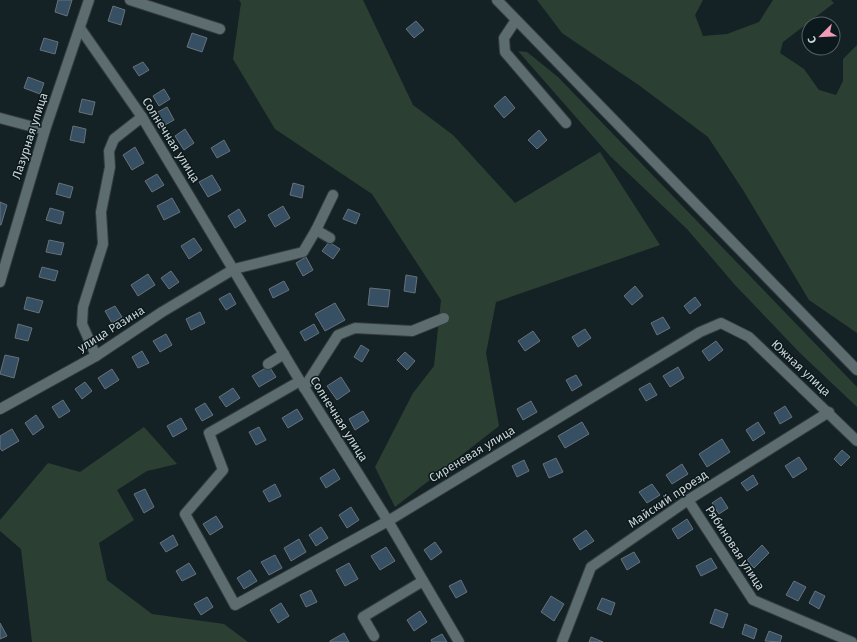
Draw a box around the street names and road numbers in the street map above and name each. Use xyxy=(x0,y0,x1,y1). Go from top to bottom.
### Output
street label: Лазурная улица xyxy=(9,91,51,181)
street label: Солнечная улица xyxy=(139,95,203,185)
street label: улица Разина xyxy=(75,303,147,355)
street label: Южная улица xyxy=(768,337,834,399)
street label: Солнечная улица xyxy=(307,374,371,464)
street label: Сиреневая улица xyxy=(427,423,517,485)
street label: Майский проезд xyxy=(626,467,711,531)
street label: Рябиновая улица xyxy=(703,503,767,593)

